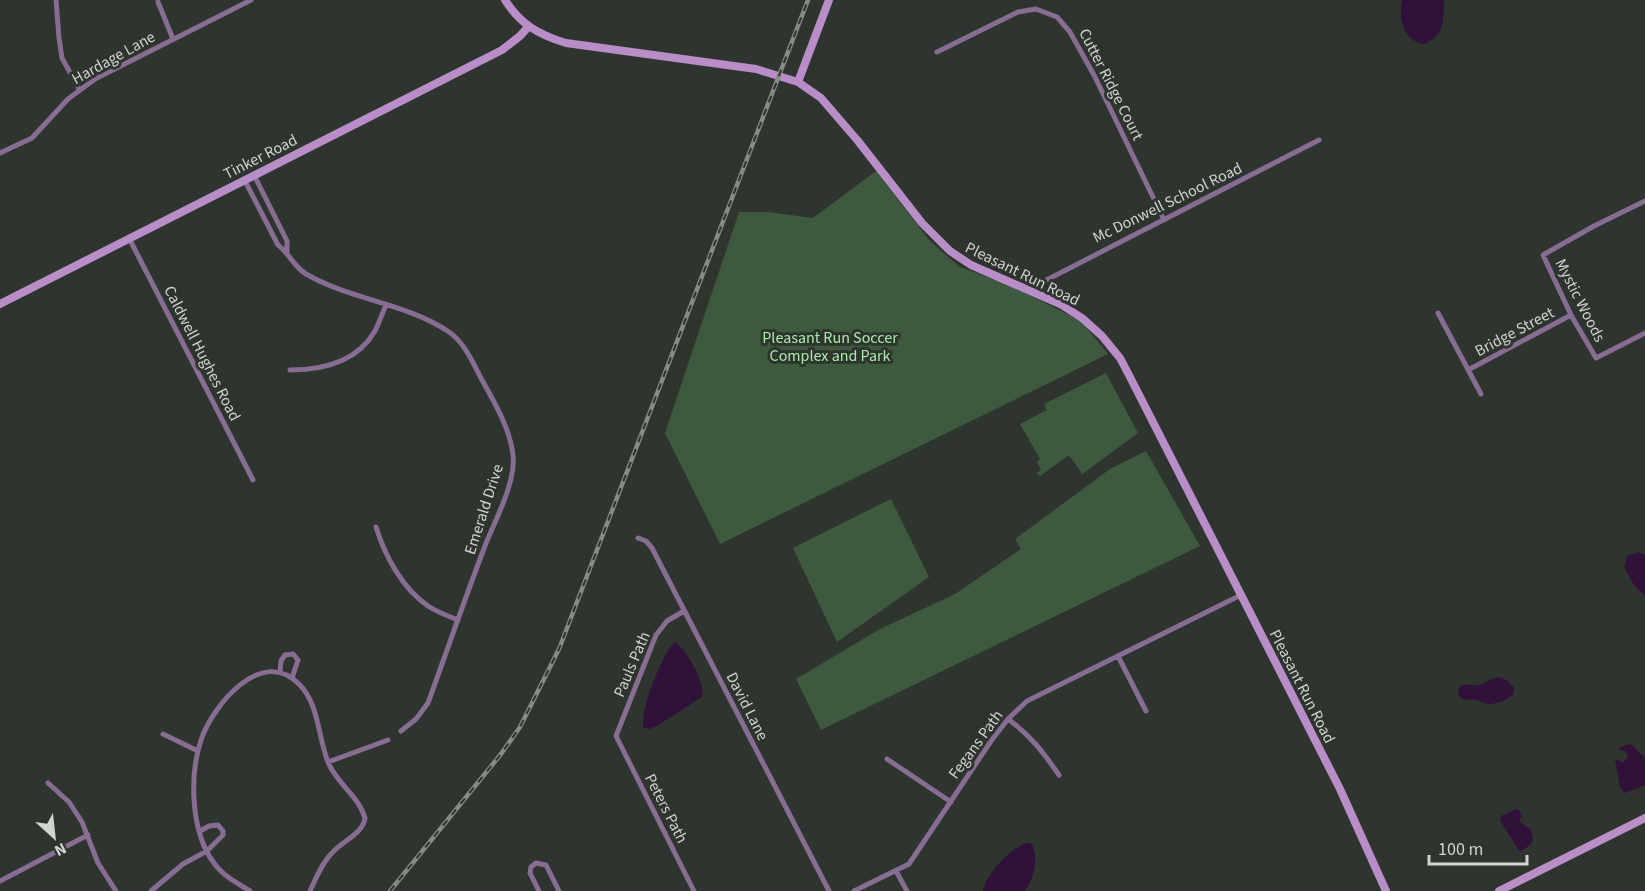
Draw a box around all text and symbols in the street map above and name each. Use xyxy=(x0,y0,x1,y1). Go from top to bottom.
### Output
street label: Cutter Ridge Court xyxy=(1073,25,1149,145)
street label: Hardage Lane xyxy=(68,26,159,90)
street label: Tinker Road xyxy=(220,129,301,185)
street label: Mc Donwell School Road xyxy=(1089,157,1246,249)
street label: Pleasant Run Road xyxy=(961,237,1084,311)
street label: Mystic Woods xyxy=(1550,255,1611,346)
street label: Caldwell Hughes Road xyxy=(158,282,246,425)
street label: Bridge Street xyxy=(1471,302,1558,362)
park label: Pleasant Run Soccer Complex and Park xyxy=(762,327,898,367)
street label: Emerald Drive xyxy=(459,461,509,557)
street label: Pleasant Run Road xyxy=(1264,626,1340,747)
street label: Pauls Path xyxy=(608,628,656,701)
street label: David Lane xyxy=(721,669,774,744)
street label: Fegans Path xyxy=(943,706,1008,784)
street label: Peters Path xyxy=(639,770,693,847)
north arrow xyxy=(24,807,84,867)
scale bar xyxy=(1429,828,1526,866)
text: N xyxy=(51,837,70,862)
text: 100 m xyxy=(1438,837,1483,862)

